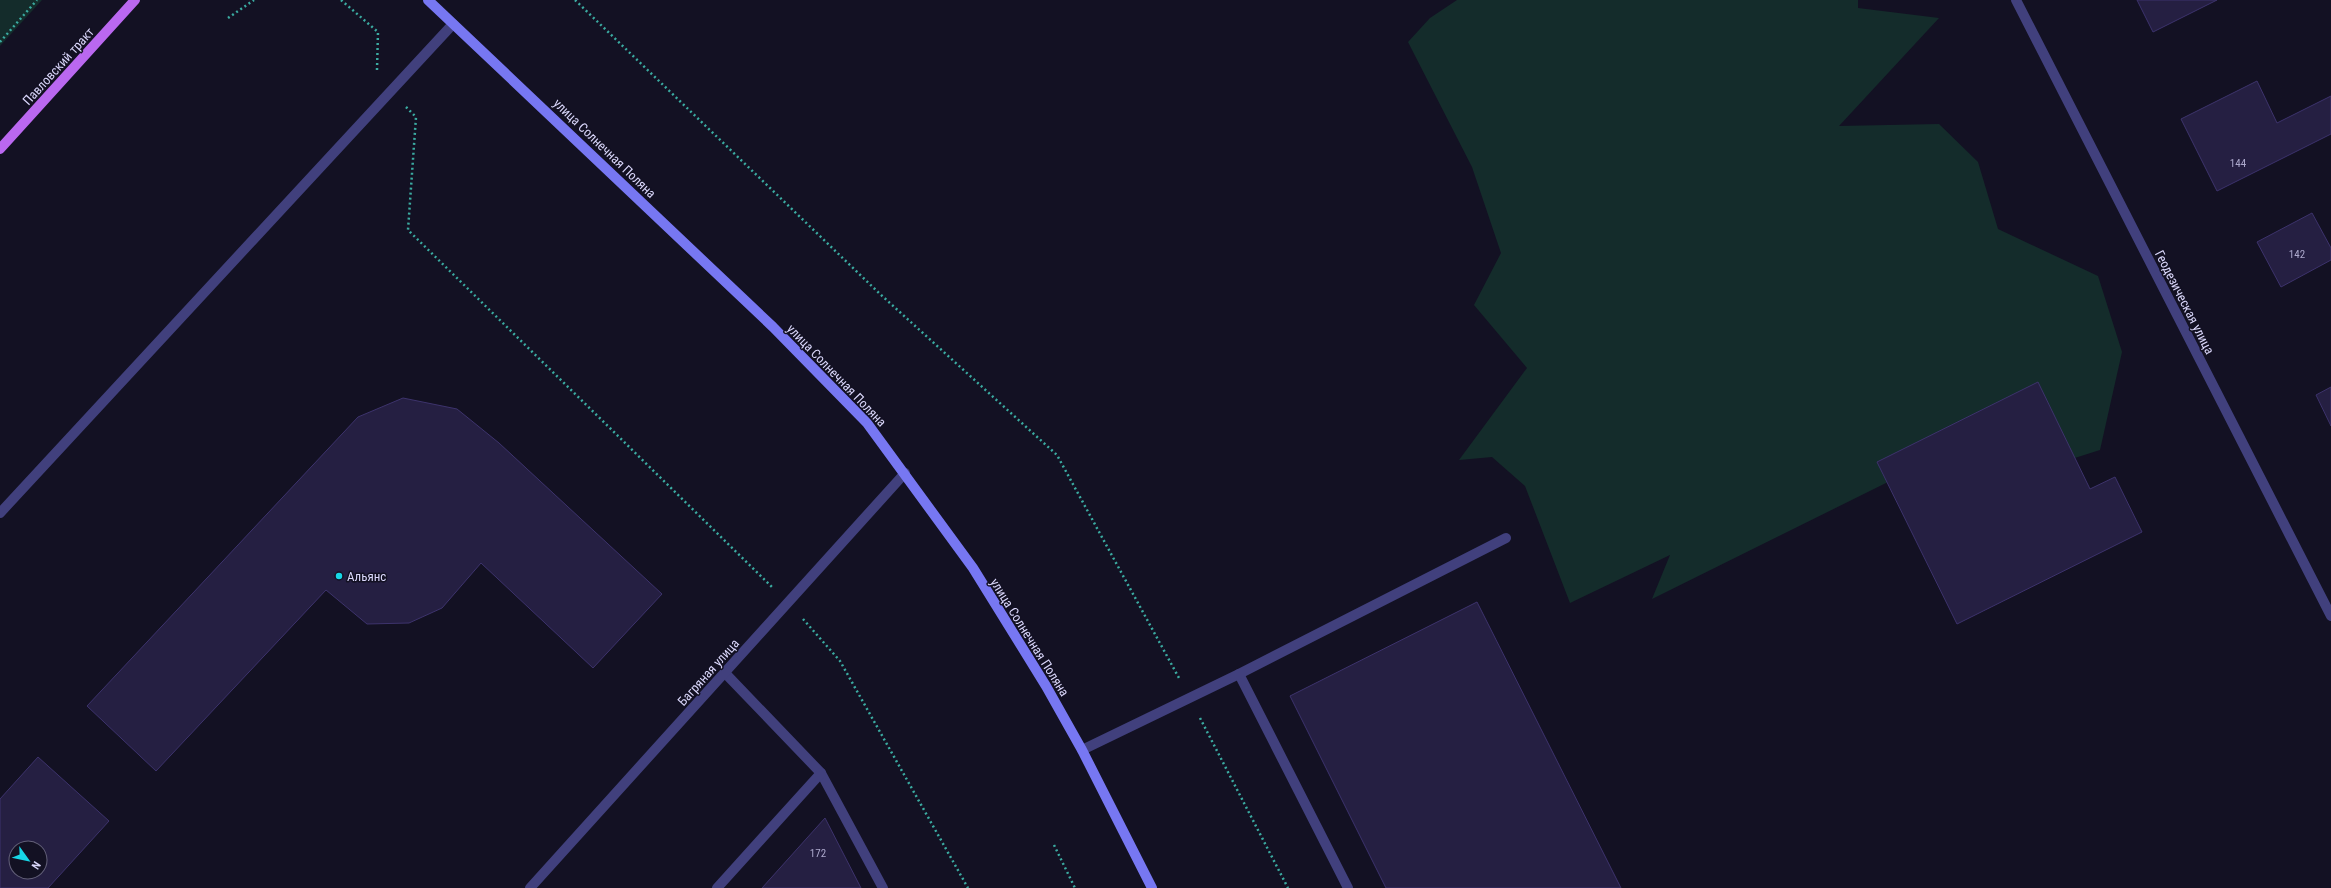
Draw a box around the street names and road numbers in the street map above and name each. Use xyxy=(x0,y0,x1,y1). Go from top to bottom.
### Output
street label: Павловский тракт xyxy=(20,24,97,108)
street label: улица Солнечная Поляна xyxy=(550,96,659,201)
street label: Геодезическая улица xyxy=(2152,248,2217,357)
street label: улица Солнечная Поляна xyxy=(784,321,889,430)
street label: улица Солнечная Поляна xyxy=(987,576,1072,699)
street label: Багряная улица xyxy=(675,636,742,709)

